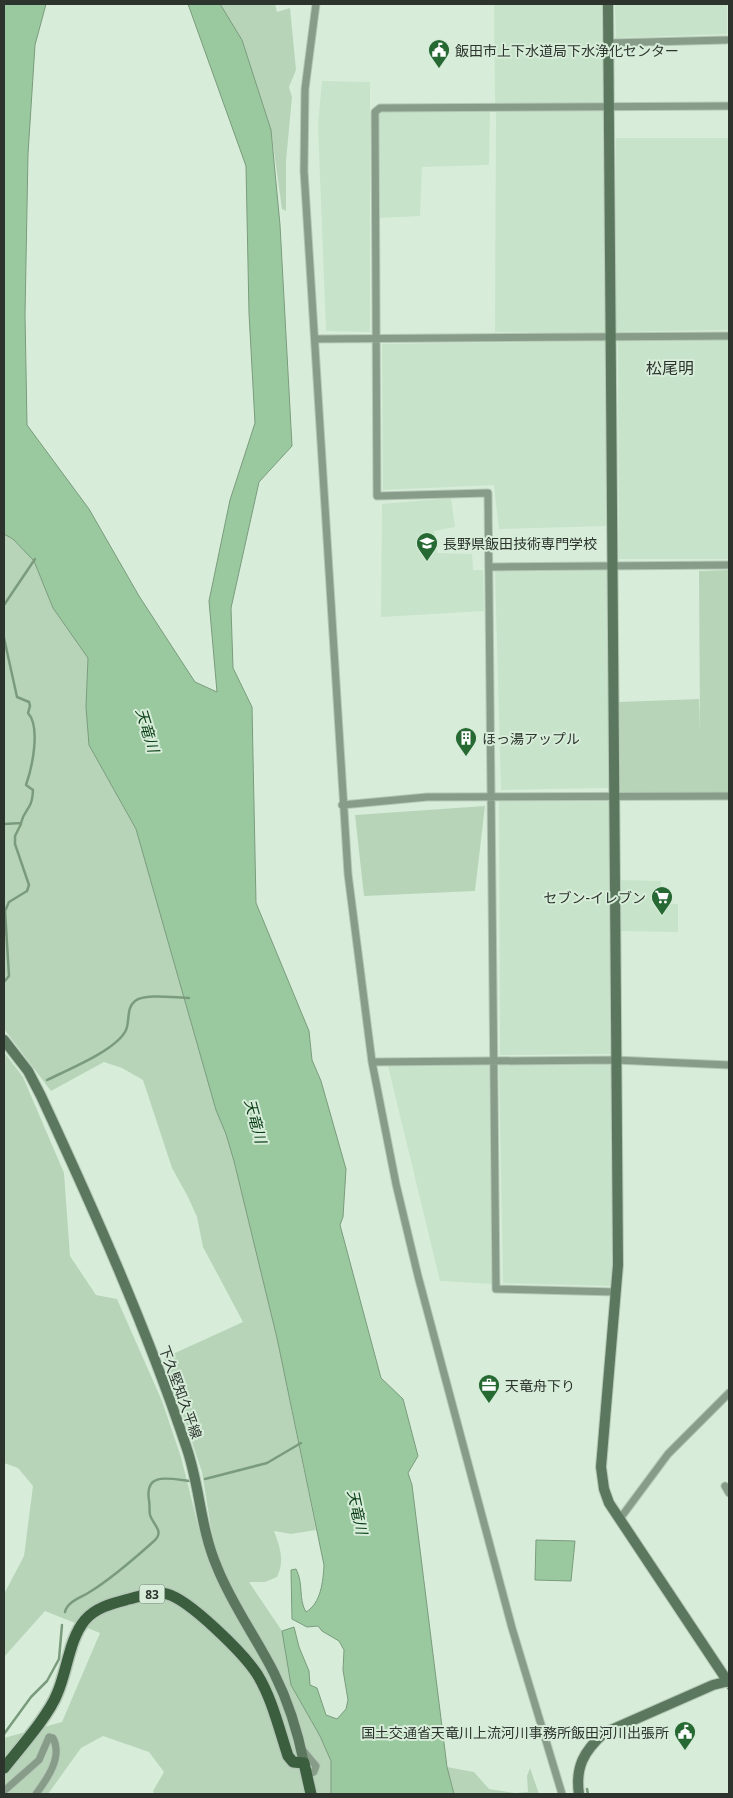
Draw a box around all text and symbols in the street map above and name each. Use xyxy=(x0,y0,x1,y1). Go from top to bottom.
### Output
public building icon: 飯田市上下水道局下水浄化センター xyxy=(427,38,451,69)
place label: 飯田市上下水道局下水浄化センター xyxy=(455,41,679,60)
district label: 松尾明 xyxy=(646,357,694,379)
school or university icon: 長野県飯田技術専門学校 xyxy=(415,531,439,562)
place label: 長野県飯田技術専門学校 xyxy=(443,534,597,553)
water label: 天竜川 xyxy=(132,706,165,756)
building icon: ほっ湯アップル xyxy=(454,726,478,757)
place label: ほっ湯アップル xyxy=(482,729,580,748)
supermarket icon: セブン-イレブン xyxy=(650,885,674,916)
place label: セブン-イレブン xyxy=(543,888,646,907)
water label: 天竜川 xyxy=(241,1097,272,1147)
street label: 下久堅知久平線 xyxy=(155,1343,207,1441)
office icon: 天竜舟下り xyxy=(477,1373,501,1404)
place label: 天竜舟下り xyxy=(505,1376,575,1395)
water label: 天竜川 xyxy=(344,1488,373,1538)
road number: 83 xyxy=(140,1585,164,1604)
public building icon: 国土交通省天竜川上流河川事務所飯田河川出張所 xyxy=(673,1720,697,1751)
place label: 国土交通省天竜川上流河川事務所飯田河川出張所 xyxy=(361,1723,669,1742)

